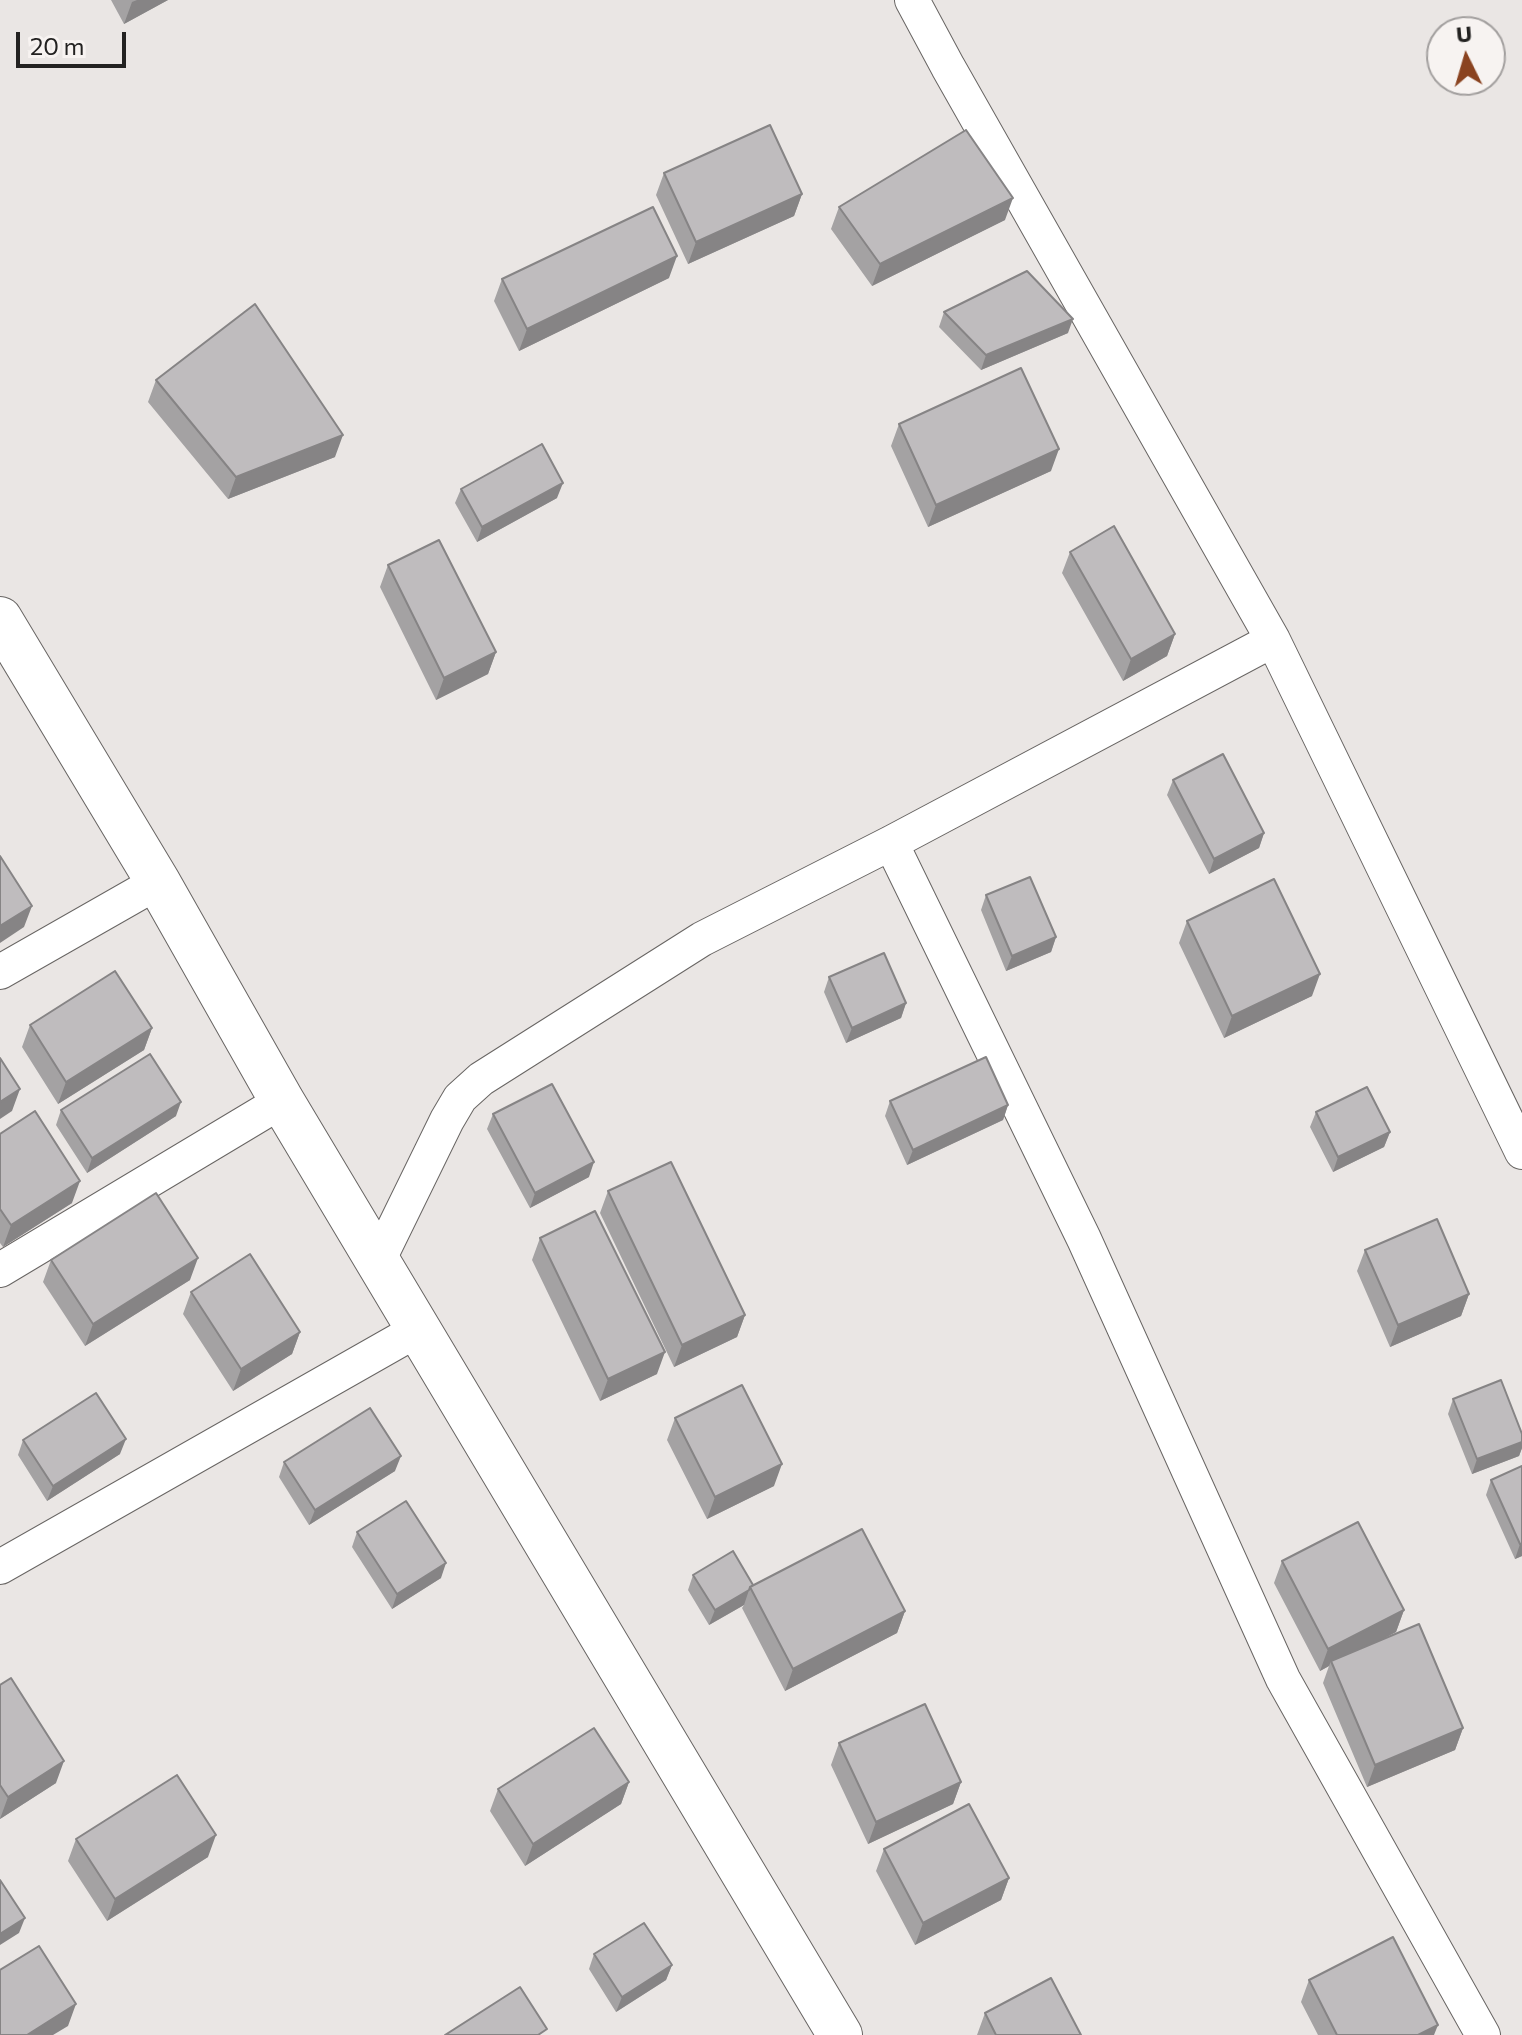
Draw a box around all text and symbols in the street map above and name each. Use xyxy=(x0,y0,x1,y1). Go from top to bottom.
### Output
scale bar xyxy=(20,16,130,66)
north arrow xyxy=(1426,16,1506,96)
text: U xyxy=(1455,19,1473,48)
text: 20 m xyxy=(30,31,84,60)

